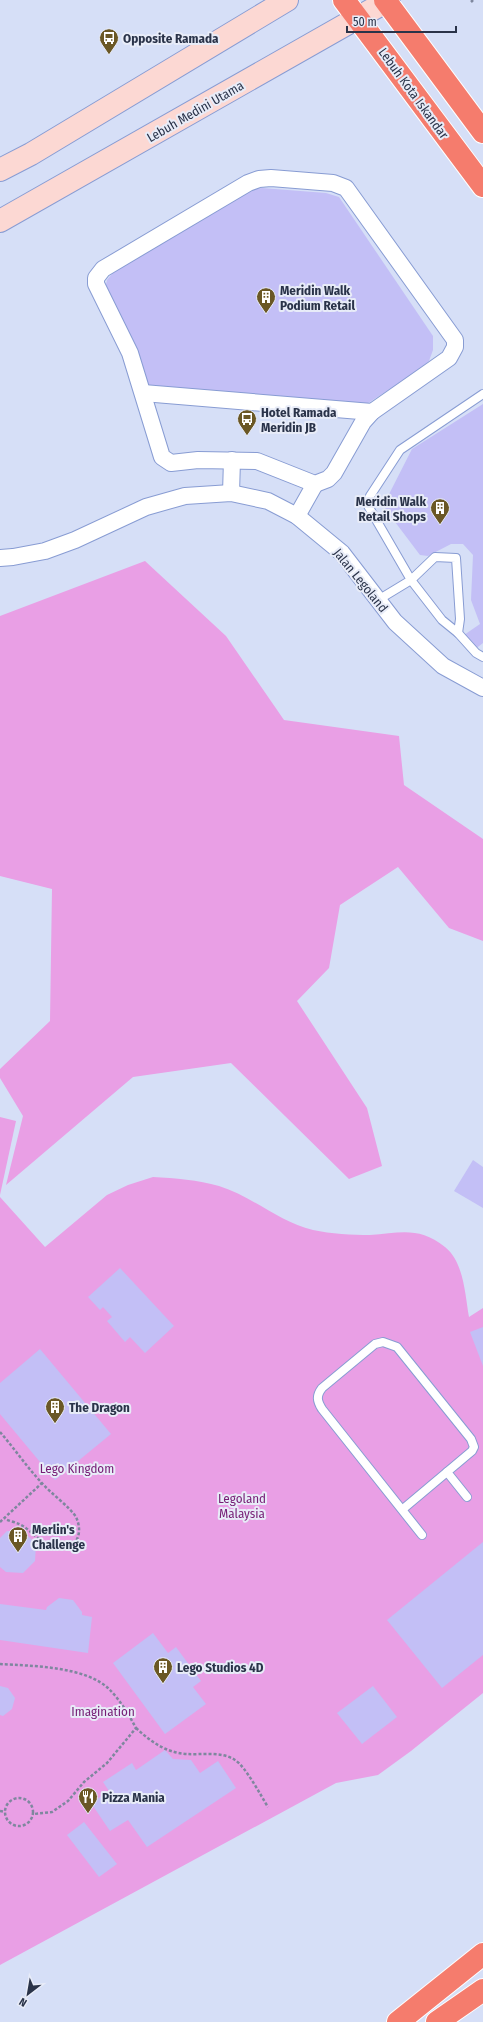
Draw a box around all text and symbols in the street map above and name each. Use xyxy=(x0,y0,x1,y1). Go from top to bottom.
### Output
scale bar xyxy=(347,8,456,34)
text: 50 m xyxy=(353,15,377,29)
bus stop icon: Opposite Ramada xyxy=(98,27,120,55)
place label: Opposite Ramada xyxy=(123,31,219,46)
street label: Lebuh Kota Iskandar xyxy=(376,45,452,142)
street label: Lebuh Medini Utama xyxy=(144,78,246,145)
place label: Meridin Walk Podium Retail xyxy=(280,283,355,313)
building icon: Meridin Walk Podium Retail xyxy=(255,286,277,314)
place label: Hotel Ramada Meridin JB xyxy=(261,405,337,435)
bus stop icon: Hotel Ramada Meridin JB xyxy=(236,408,258,436)
place label: Meridin Walk Retail Shops xyxy=(356,494,426,524)
building icon: Meridin Walk Retail Shops xyxy=(429,497,451,525)
street label: Jalan Legoland xyxy=(330,545,391,615)
building icon: The Dragon xyxy=(44,1396,66,1424)
place label: The Dragon xyxy=(69,1400,130,1415)
park label: Lego Kingdom xyxy=(40,1461,114,1476)
park label: Legoland Malaysia xyxy=(218,1491,266,1521)
place label: Merlin's Challenge xyxy=(32,1522,85,1552)
building icon: Merlin's Challenge xyxy=(7,1525,29,1553)
building icon: Lego Studios 4D xyxy=(152,1656,174,1684)
place label: Lego Studios 4D xyxy=(177,1660,264,1675)
park label: Imagination xyxy=(71,1704,135,1719)
restaurant icon: Pizza Mania xyxy=(77,1786,99,1814)
place label: Pizza Mania xyxy=(102,1790,165,1805)
north arrow xyxy=(8,1974,48,2014)
text: N xyxy=(17,1995,29,2009)

